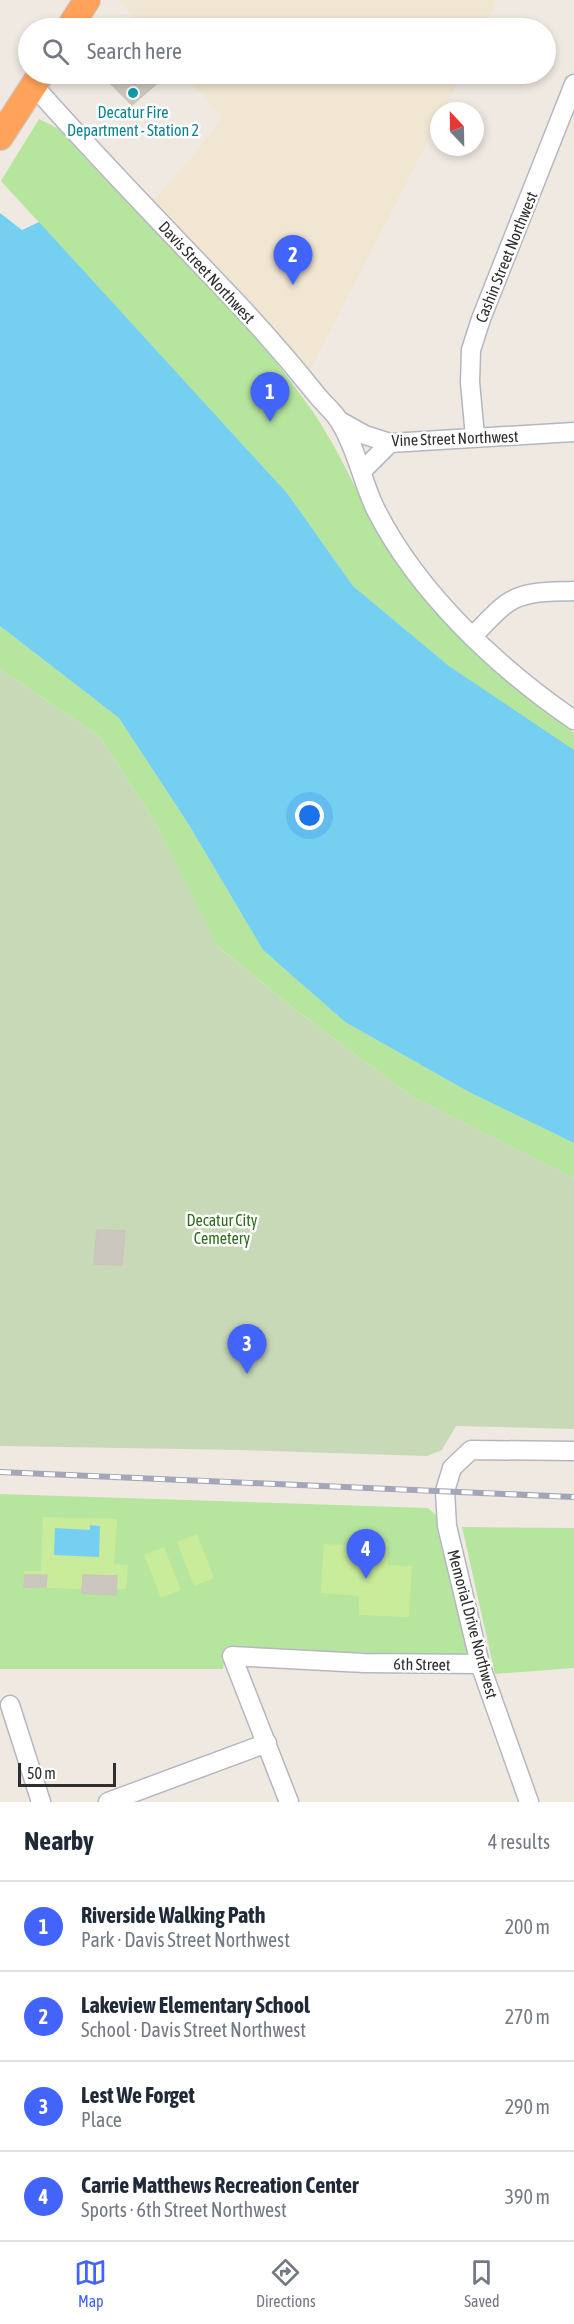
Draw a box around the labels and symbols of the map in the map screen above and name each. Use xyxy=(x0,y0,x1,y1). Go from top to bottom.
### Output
marker: Decatur Fire Department - Station 2 xyxy=(126,86,140,100)
north arrow xyxy=(430,102,484,156)
place label: Decatur Fire Department - Station 2 xyxy=(67,103,199,140)
street label: Cashin Street Northwest xyxy=(471,188,541,325)
street label: Davis Street Northwest xyxy=(155,217,259,327)
pin: 2 xyxy=(274,236,312,285)
pin: 1 xyxy=(250,372,290,422)
street label: Vine Street Northwest xyxy=(391,427,519,449)
your location xyxy=(295,801,324,830)
park label: Decatur City Cemetery xyxy=(187,1211,258,1248)
pin: 3 xyxy=(228,1324,266,1374)
pin: 4 xyxy=(346,1530,386,1579)
street label: Memorial Drive Northwest xyxy=(444,1548,502,1701)
street label: 6th Street xyxy=(393,1655,451,1674)
scale bar xyxy=(18,1760,116,1788)

